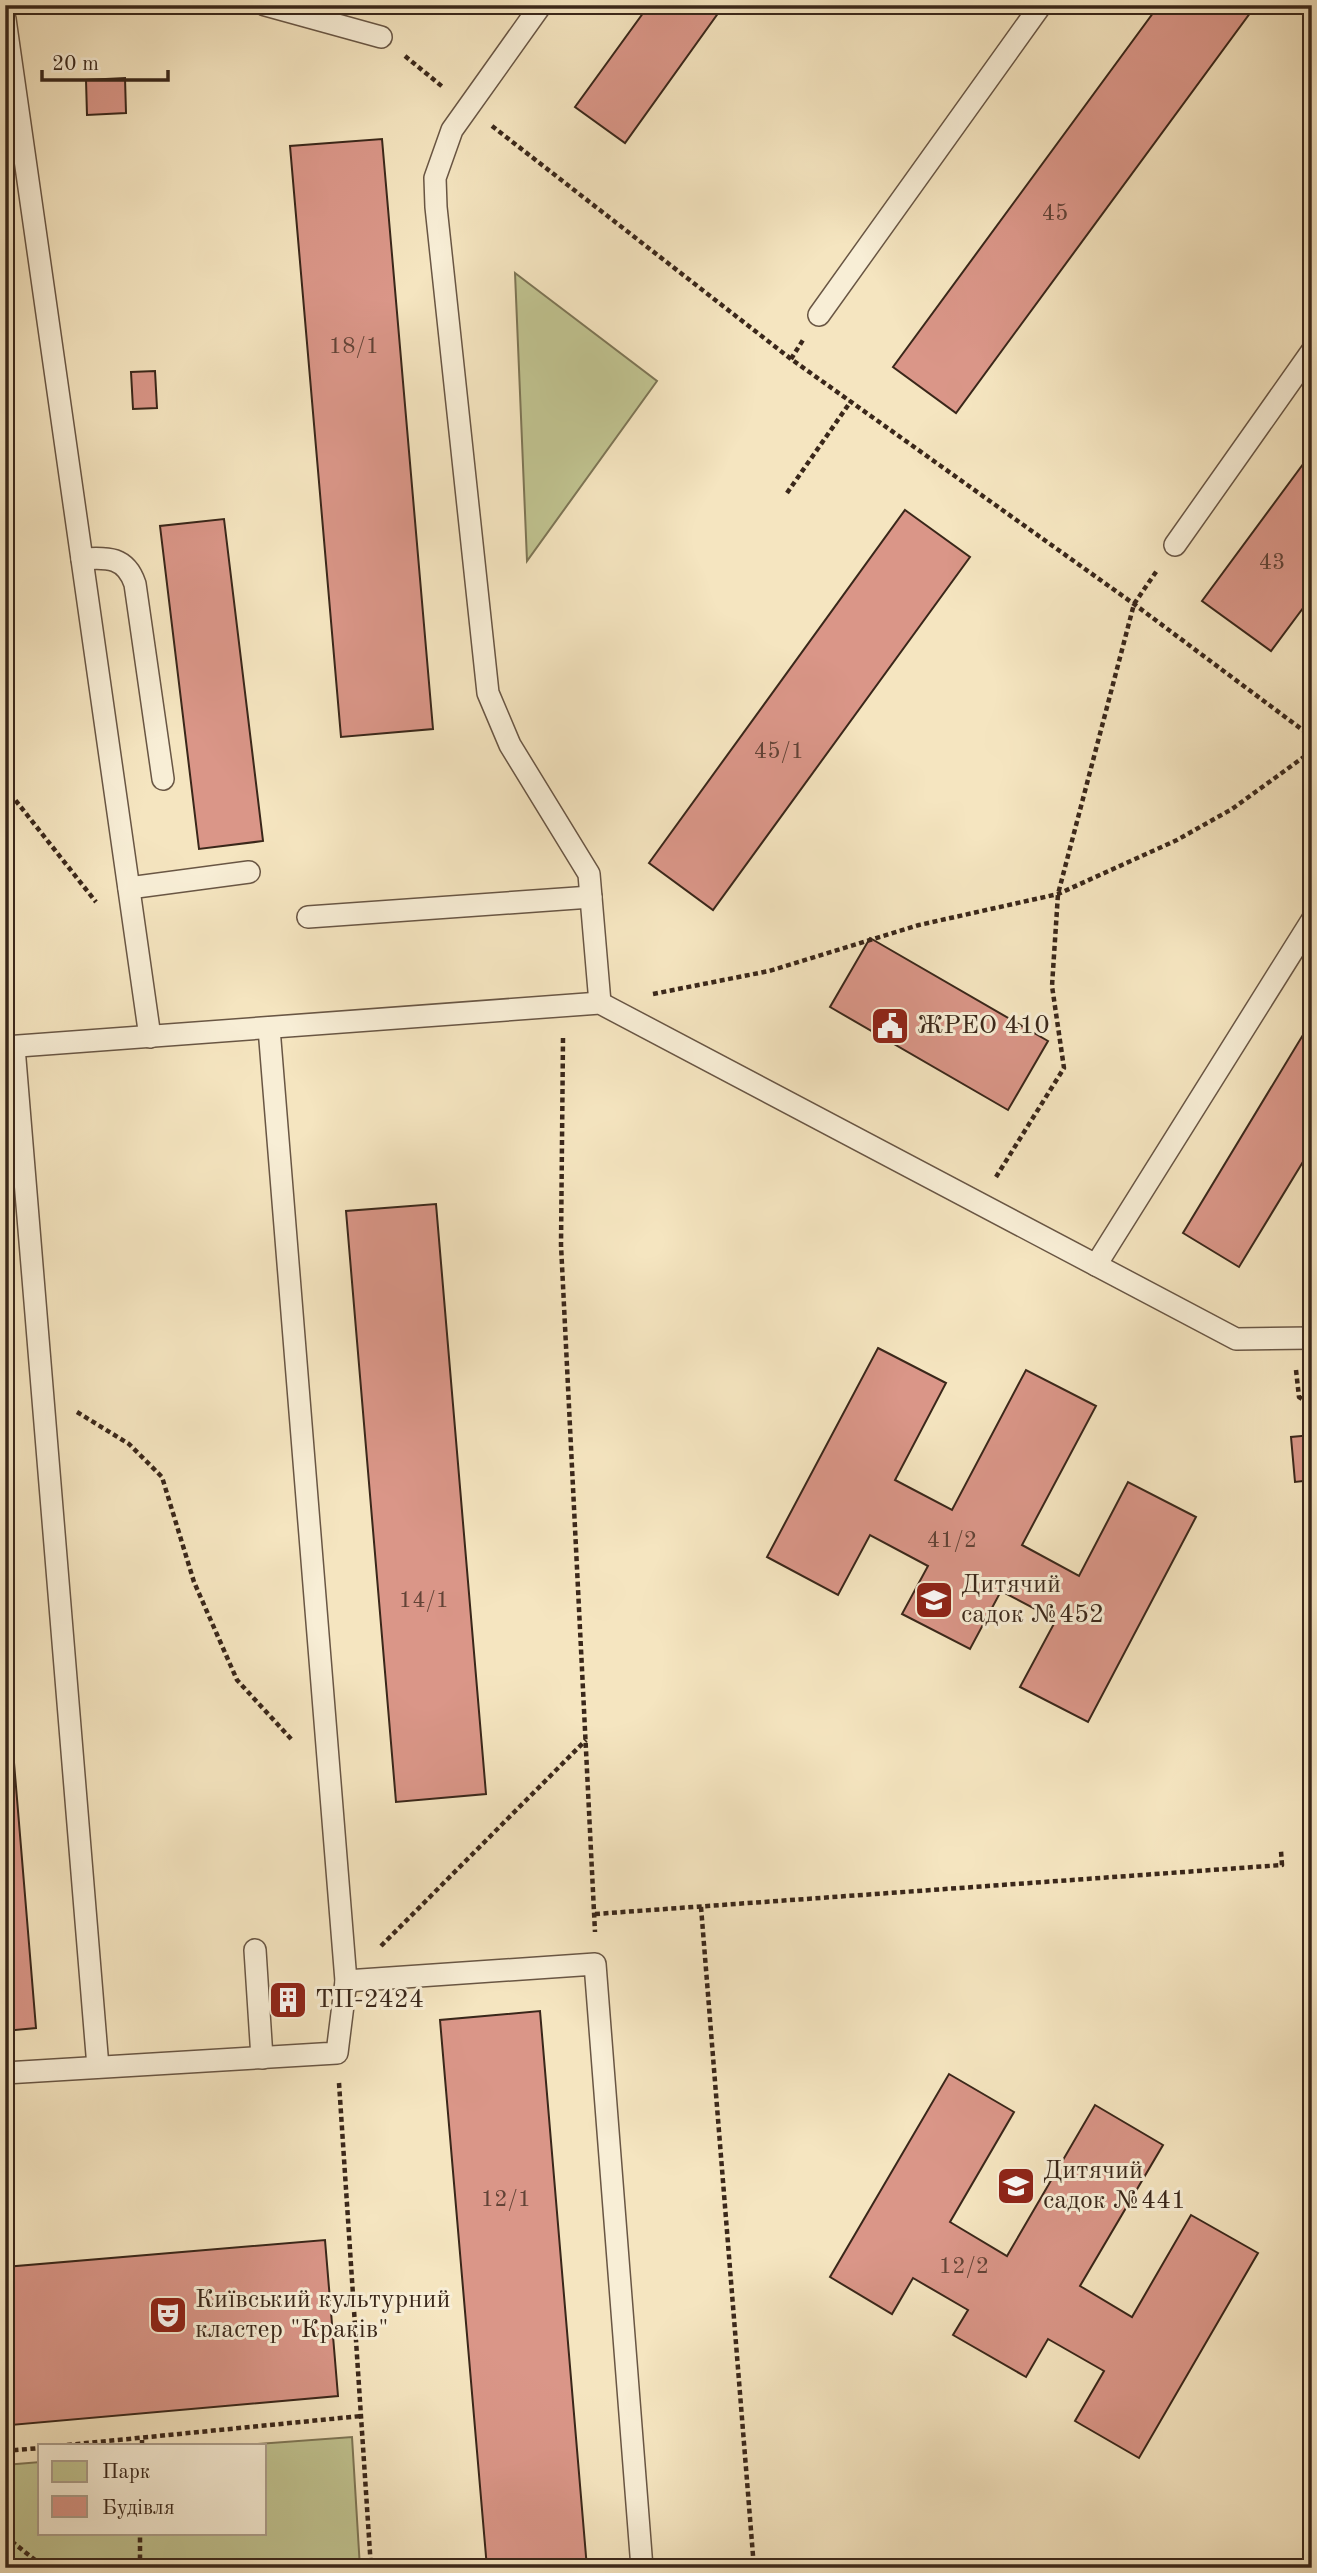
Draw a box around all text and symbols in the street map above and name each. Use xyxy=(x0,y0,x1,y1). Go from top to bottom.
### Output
scale bar xyxy=(42,38,168,82)
text: 20 m xyxy=(52,54,99,75)
house number: 45 xyxy=(1042,202,1068,225)
house number: 18/1 xyxy=(329,335,379,358)
house number: 43 xyxy=(1259,551,1285,574)
house number: 45/1 xyxy=(754,740,804,763)
public building icon: ЖРЕО 410 xyxy=(869,1005,911,1047)
place label: ЖРЕО 410 xyxy=(917,1013,1050,1039)
house number: 41/2 xyxy=(927,1529,977,1552)
place label: Дитячий садок №452 xyxy=(961,1572,1104,1628)
school or university icon: Дитячий садок №452 xyxy=(913,1579,955,1621)
house number: 14/1 xyxy=(399,1589,449,1612)
building icon: ТП-2424 xyxy=(267,1979,309,2021)
place label: ТП-2424 xyxy=(315,1987,424,2013)
place label: Дитячий садок №441 xyxy=(1043,2158,1186,2214)
school or university icon: Дитячий садок №441 xyxy=(995,2165,1037,2207)
house number: 12/1 xyxy=(481,2188,531,2211)
house number: 12/2 xyxy=(939,2255,989,2278)
place label: Київський культурний кластер "Краків" xyxy=(195,2287,450,2343)
theatre icon: Київський культурний кластер "Краків" xyxy=(147,2294,189,2336)
legend xyxy=(38,2444,266,2534)
text: Парк xyxy=(102,2462,151,2483)
text: Будівля xyxy=(102,2498,175,2519)

